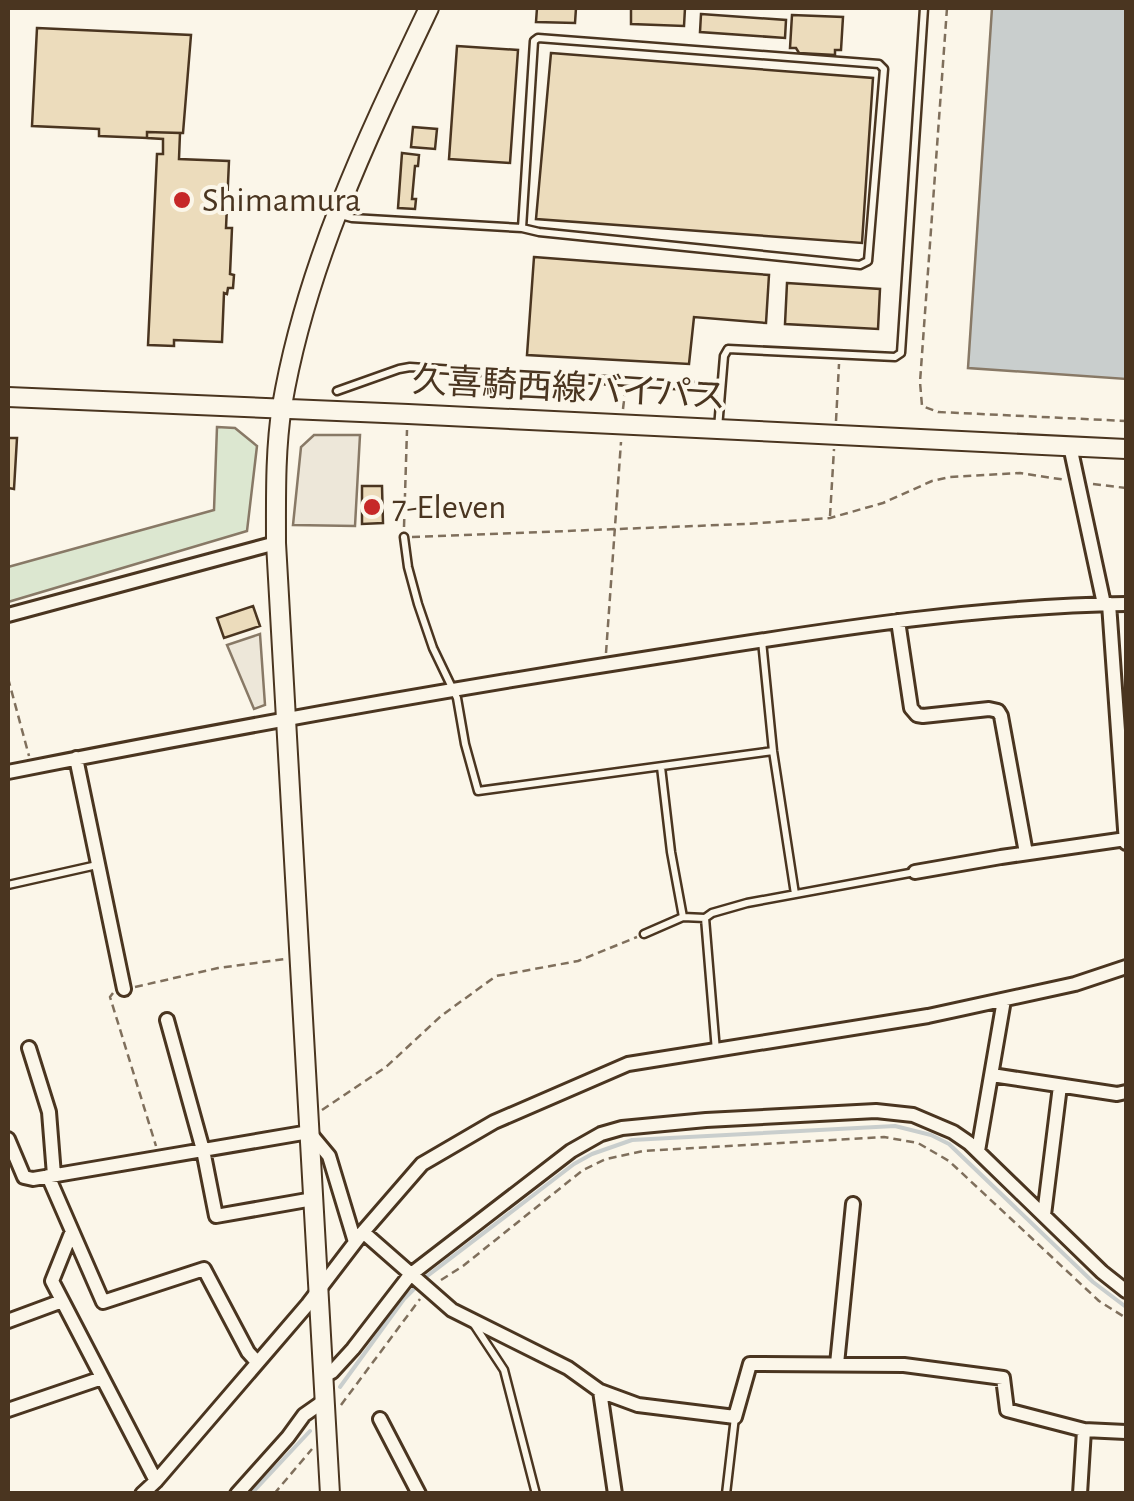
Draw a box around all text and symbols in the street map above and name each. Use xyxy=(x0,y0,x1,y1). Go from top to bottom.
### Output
place label: Shimamura xyxy=(202,183,361,218)
marker: Shimamura xyxy=(171,189,193,211)
street label: 久喜騎西線バイパス xyxy=(411,361,727,415)
place label: 7-Eleven xyxy=(392,490,506,525)
marker: 7-Eleven xyxy=(361,496,383,518)

